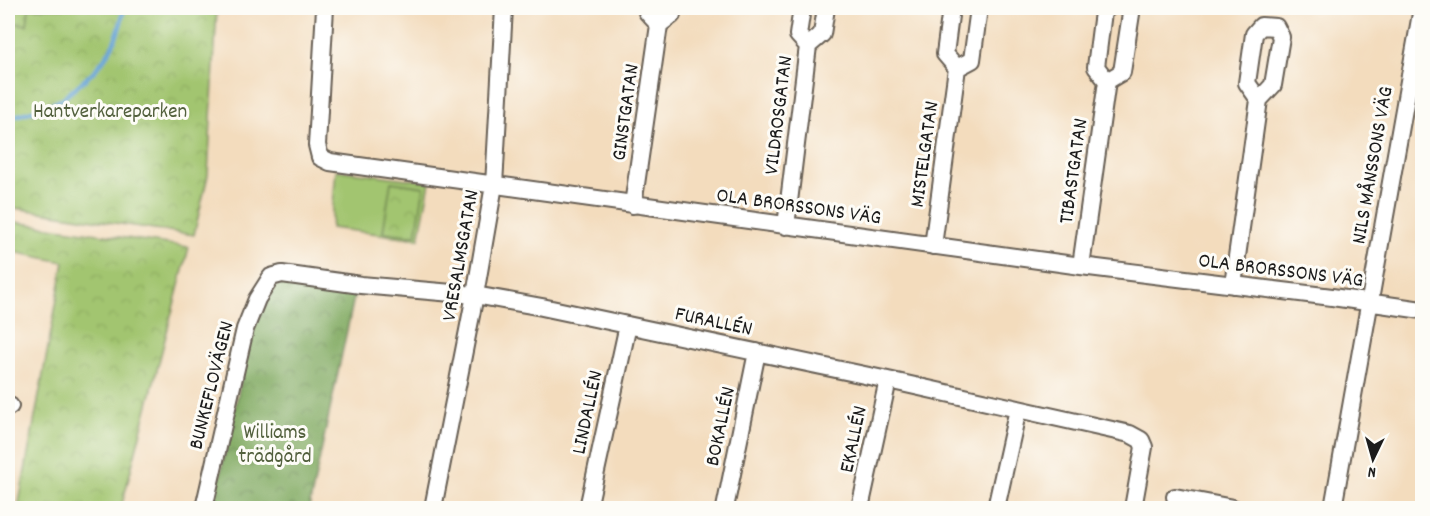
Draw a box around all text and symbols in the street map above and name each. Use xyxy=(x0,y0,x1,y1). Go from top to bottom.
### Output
street label: VILDROSGATAN xyxy=(758,54,802,177)
street label: GINSTGATAN xyxy=(605,62,649,163)
street label: NILS MÅNSSONS VÄG xyxy=(1345,84,1403,247)
park label: Hantverkareparken xyxy=(33,98,187,128)
street label: MISTELGATAN xyxy=(904,99,948,209)
street label: TIBASTGATAN xyxy=(1053,117,1097,226)
street label: OLA BRORSSONS VÄG xyxy=(714,182,883,234)
street label: VRESALMSGATAN xyxy=(436,187,488,324)
street label: OLA BRORSSONS VÄG xyxy=(1196,247,1365,297)
street label: FURALLÉN xyxy=(672,300,755,346)
street label: BUNKEFLOVÄGEN xyxy=(182,318,243,453)
street label: LINDALLÉN xyxy=(565,368,612,457)
street label: BOKALLÉN xyxy=(699,384,745,469)
street label: EKALLÉN xyxy=(833,403,877,476)
park label: Williams trädgård xyxy=(238,419,312,473)
north arrow xyxy=(1343,429,1403,489)
text: N xyxy=(1367,460,1377,483)

